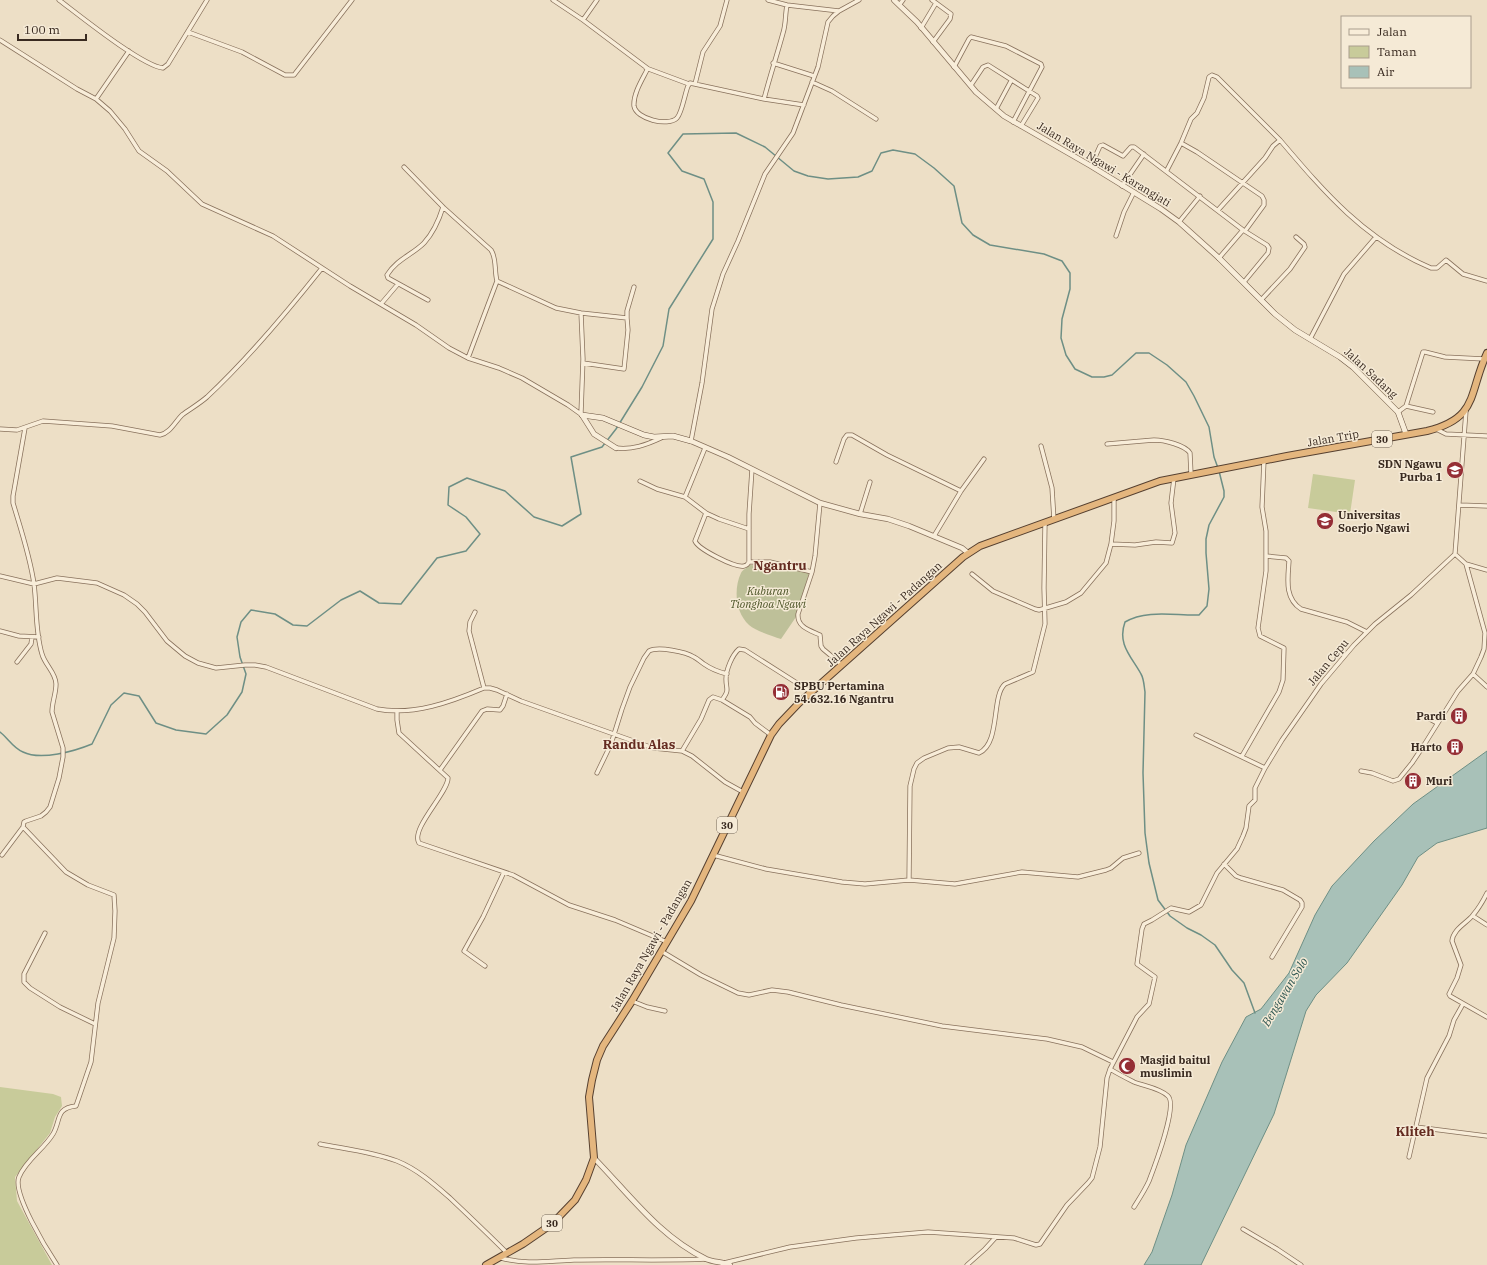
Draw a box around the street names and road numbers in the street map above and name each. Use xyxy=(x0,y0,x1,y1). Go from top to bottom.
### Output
street label: Jalan Raya Ngawi - Karangjati xyxy=(1035,118,1174,210)
street label: Jalan Sadang xyxy=(1341,345,1401,401)
street label: Jalan Trip xyxy=(1306,427,1360,449)
road number: 30 xyxy=(1372,431,1392,447)
street label: Jalan Raya Ngawi - Padangan xyxy=(823,558,945,670)
street label: Jalan Cepu xyxy=(1305,636,1352,688)
road number: 30 xyxy=(717,817,737,833)
street label: Jalan Raya Ngawi - Padangan xyxy=(607,876,695,1014)
road number: 30 xyxy=(542,1215,562,1231)

